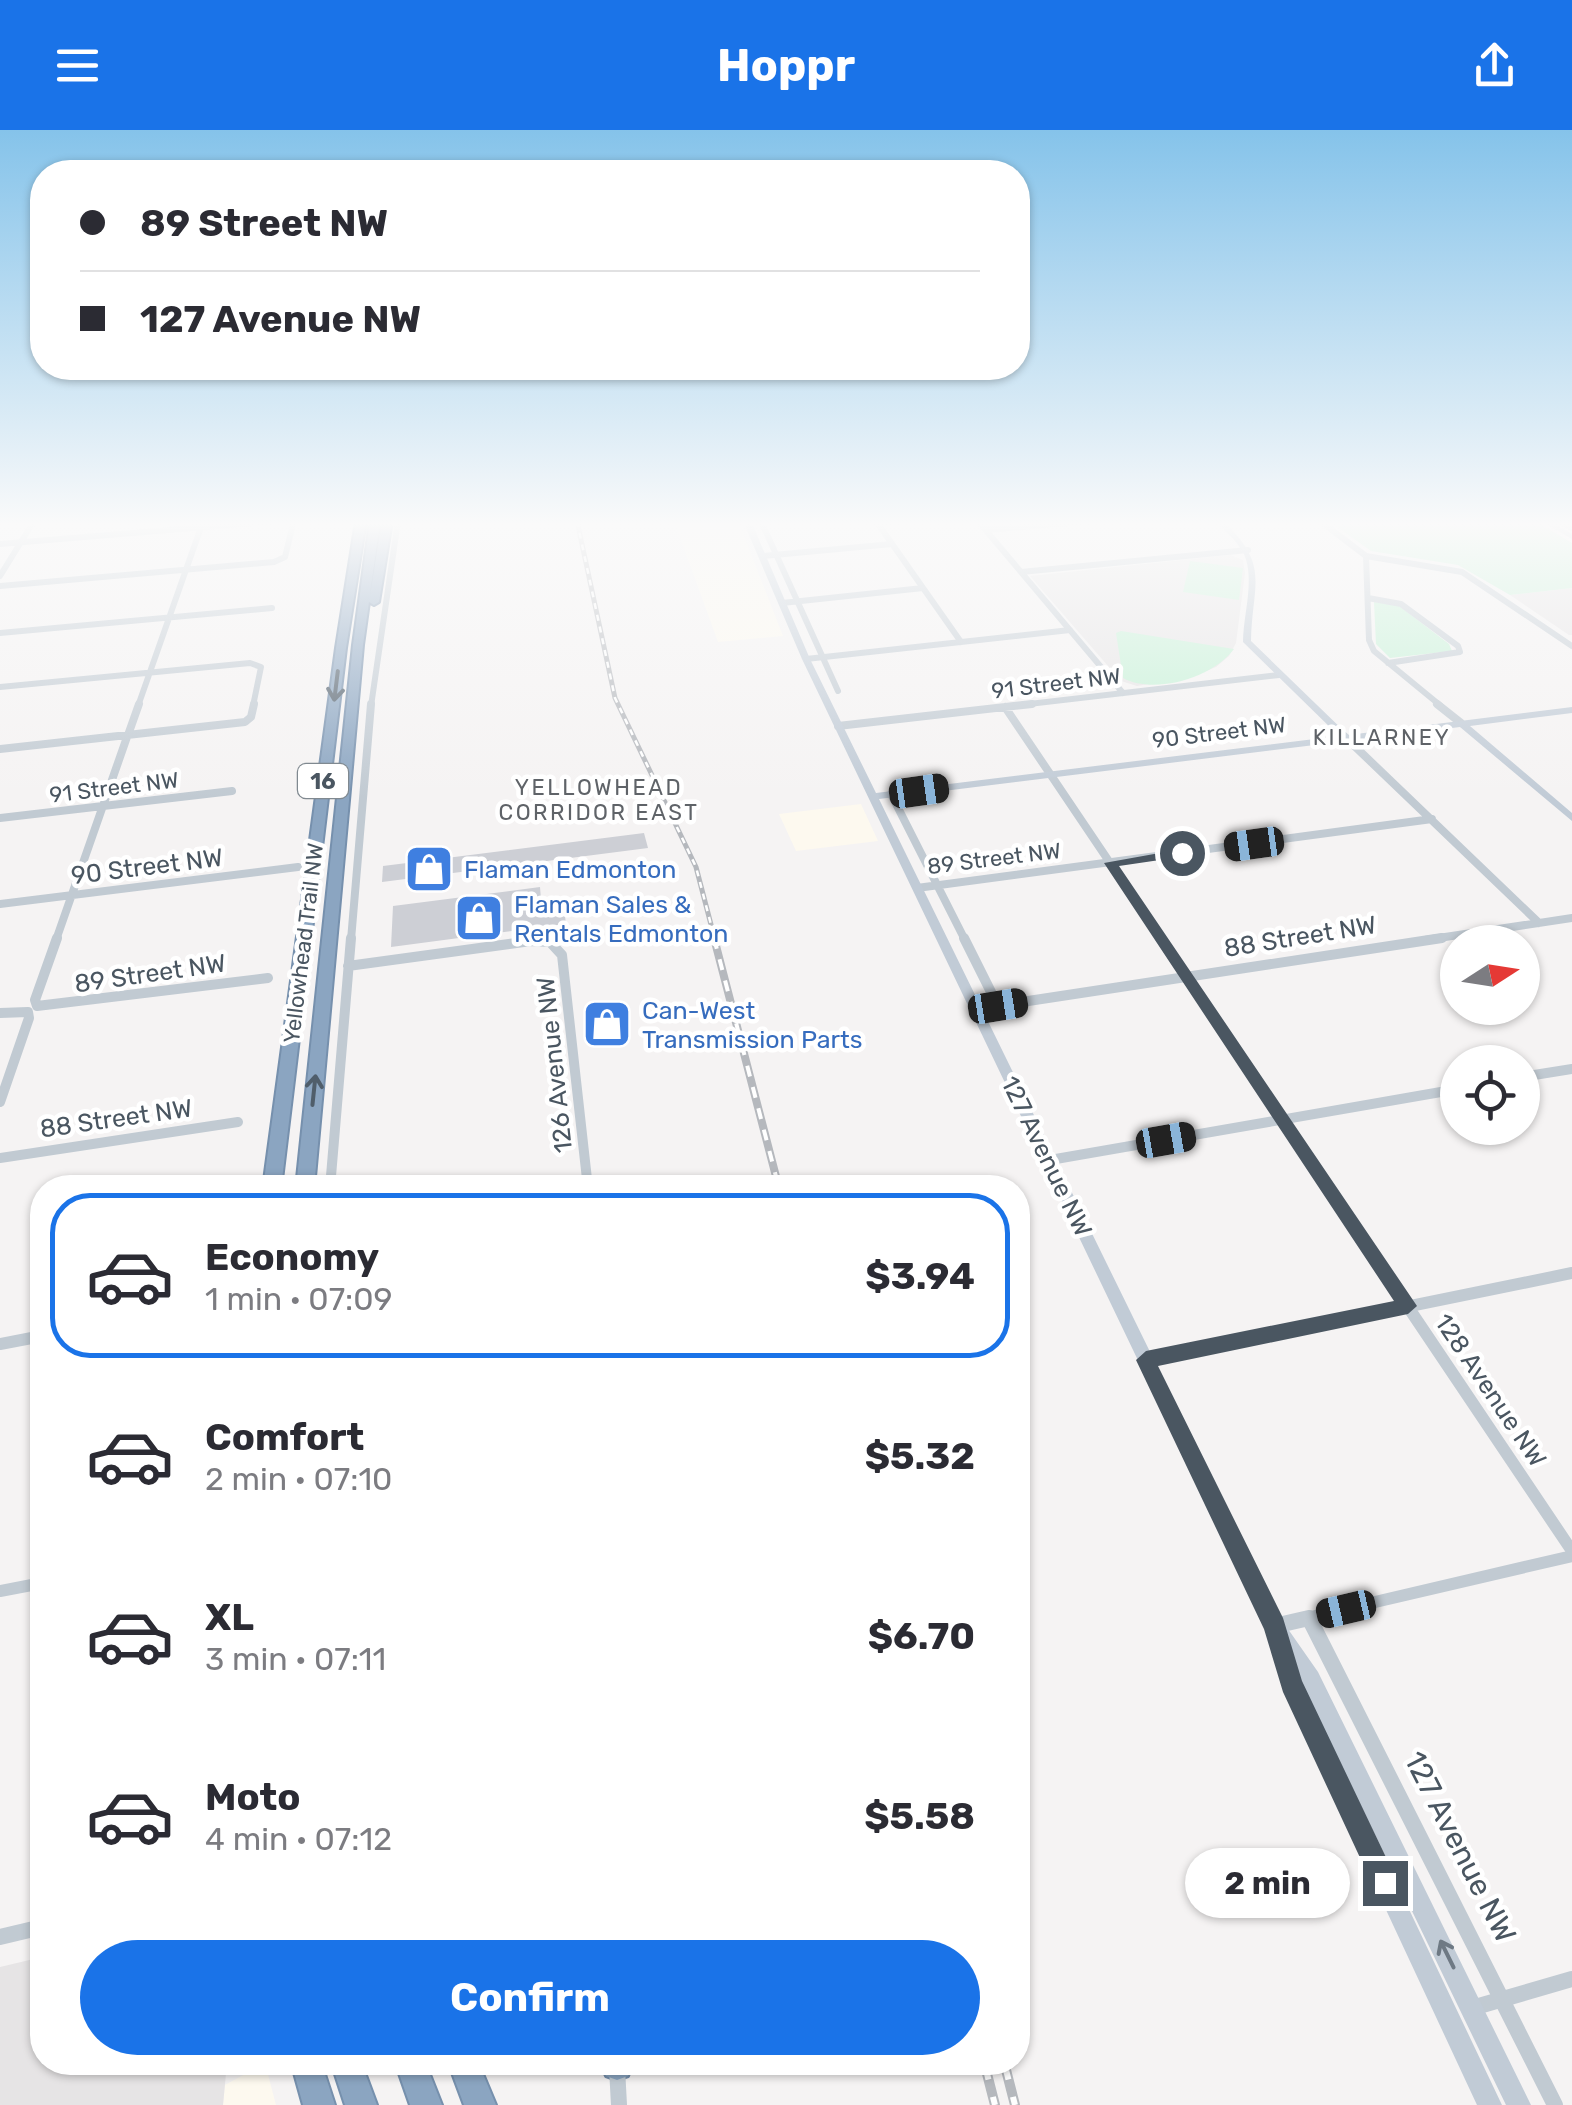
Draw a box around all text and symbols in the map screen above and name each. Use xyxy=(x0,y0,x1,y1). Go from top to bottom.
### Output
icon: menu xyxy=(50,38,105,93)
icon: share xyxy=(1467,38,1522,93)
text: Hoppr xyxy=(717,39,855,92)
text: 89 Street NW xyxy=(140,200,388,246)
text: 127 Avenue NW xyxy=(140,296,421,342)
street label: 91 Street NW xyxy=(990,662,1122,705)
one-way arrow xyxy=(326,669,344,702)
street label: 90 Street NW xyxy=(1151,711,1287,754)
district label: KILLARNEY xyxy=(1313,724,1451,751)
road number: 16 xyxy=(298,764,348,798)
street label: 91 Street NW xyxy=(48,766,180,809)
car xyxy=(887,772,951,810)
district label: YELLOWHEAD CORRIDOR EAST xyxy=(499,774,699,826)
car xyxy=(1222,825,1286,863)
route start xyxy=(1160,831,1205,876)
street label: 89 Street NW xyxy=(926,837,1062,880)
street label: Yellowhead Trail NW xyxy=(278,841,329,1045)
street label: 90 Street NW xyxy=(70,843,225,890)
shop icon: Flaman Edmonton xyxy=(403,843,455,895)
place label: Flaman Edmonton xyxy=(464,855,676,884)
place label: Flaman Sales & Rentals Edmonton xyxy=(514,890,728,948)
shop icon: Flaman Sales & Rentals Edmonton xyxy=(453,892,505,944)
street label: 88 Street NW xyxy=(1222,910,1378,963)
north arrow xyxy=(1440,925,1540,1025)
map controls xyxy=(1440,925,1540,1145)
street label: 89 Street NW xyxy=(72,949,228,998)
street label: 126 Avenue NW xyxy=(531,975,578,1154)
car xyxy=(966,986,1030,1026)
place label: Can-West Transmission Parts xyxy=(642,996,863,1054)
shop icon: Can-West Transmission Parts xyxy=(581,998,633,1050)
button: locate xyxy=(1440,1045,1540,1145)
street label: 127 Avenue NW xyxy=(995,1071,1098,1241)
one-way arrow xyxy=(305,1075,324,1107)
street label: 88 Street NW xyxy=(38,1093,194,1144)
car xyxy=(1134,1120,1198,1160)
icon: car xyxy=(85,1231,175,1321)
text: Economy xyxy=(205,1234,379,1280)
text: $3.94 xyxy=(865,1253,975,1299)
text: 1 min · 07:09 xyxy=(205,1280,393,1318)
street label: 128 Avenue NW xyxy=(1429,1308,1552,1472)
icon: car xyxy=(85,1411,175,1501)
text: Comfort xyxy=(205,1414,364,1460)
text: $5.32 xyxy=(865,1433,975,1479)
text: 2 min · 07:10 xyxy=(205,1460,392,1498)
car xyxy=(1313,1588,1379,1630)
icon: car xyxy=(85,1591,175,1681)
text: XL xyxy=(205,1594,254,1640)
text: $6.70 xyxy=(868,1613,975,1659)
text: 3 min · 07:11 xyxy=(205,1640,386,1678)
street label: 127 Avenue NW xyxy=(1396,1745,1524,1949)
icon: car xyxy=(85,1771,175,1861)
text: Moto xyxy=(205,1774,301,1820)
text: $5.58 xyxy=(864,1793,975,1839)
text: 4 min · 07:12 xyxy=(205,1820,392,1858)
callout: 2 min xyxy=(1185,1848,1350,1918)
route end xyxy=(1363,1861,1408,1906)
text: 2 min xyxy=(1224,1864,1311,1902)
button: Confirm xyxy=(80,1940,980,2055)
one-way arrow xyxy=(1437,1940,1456,1969)

